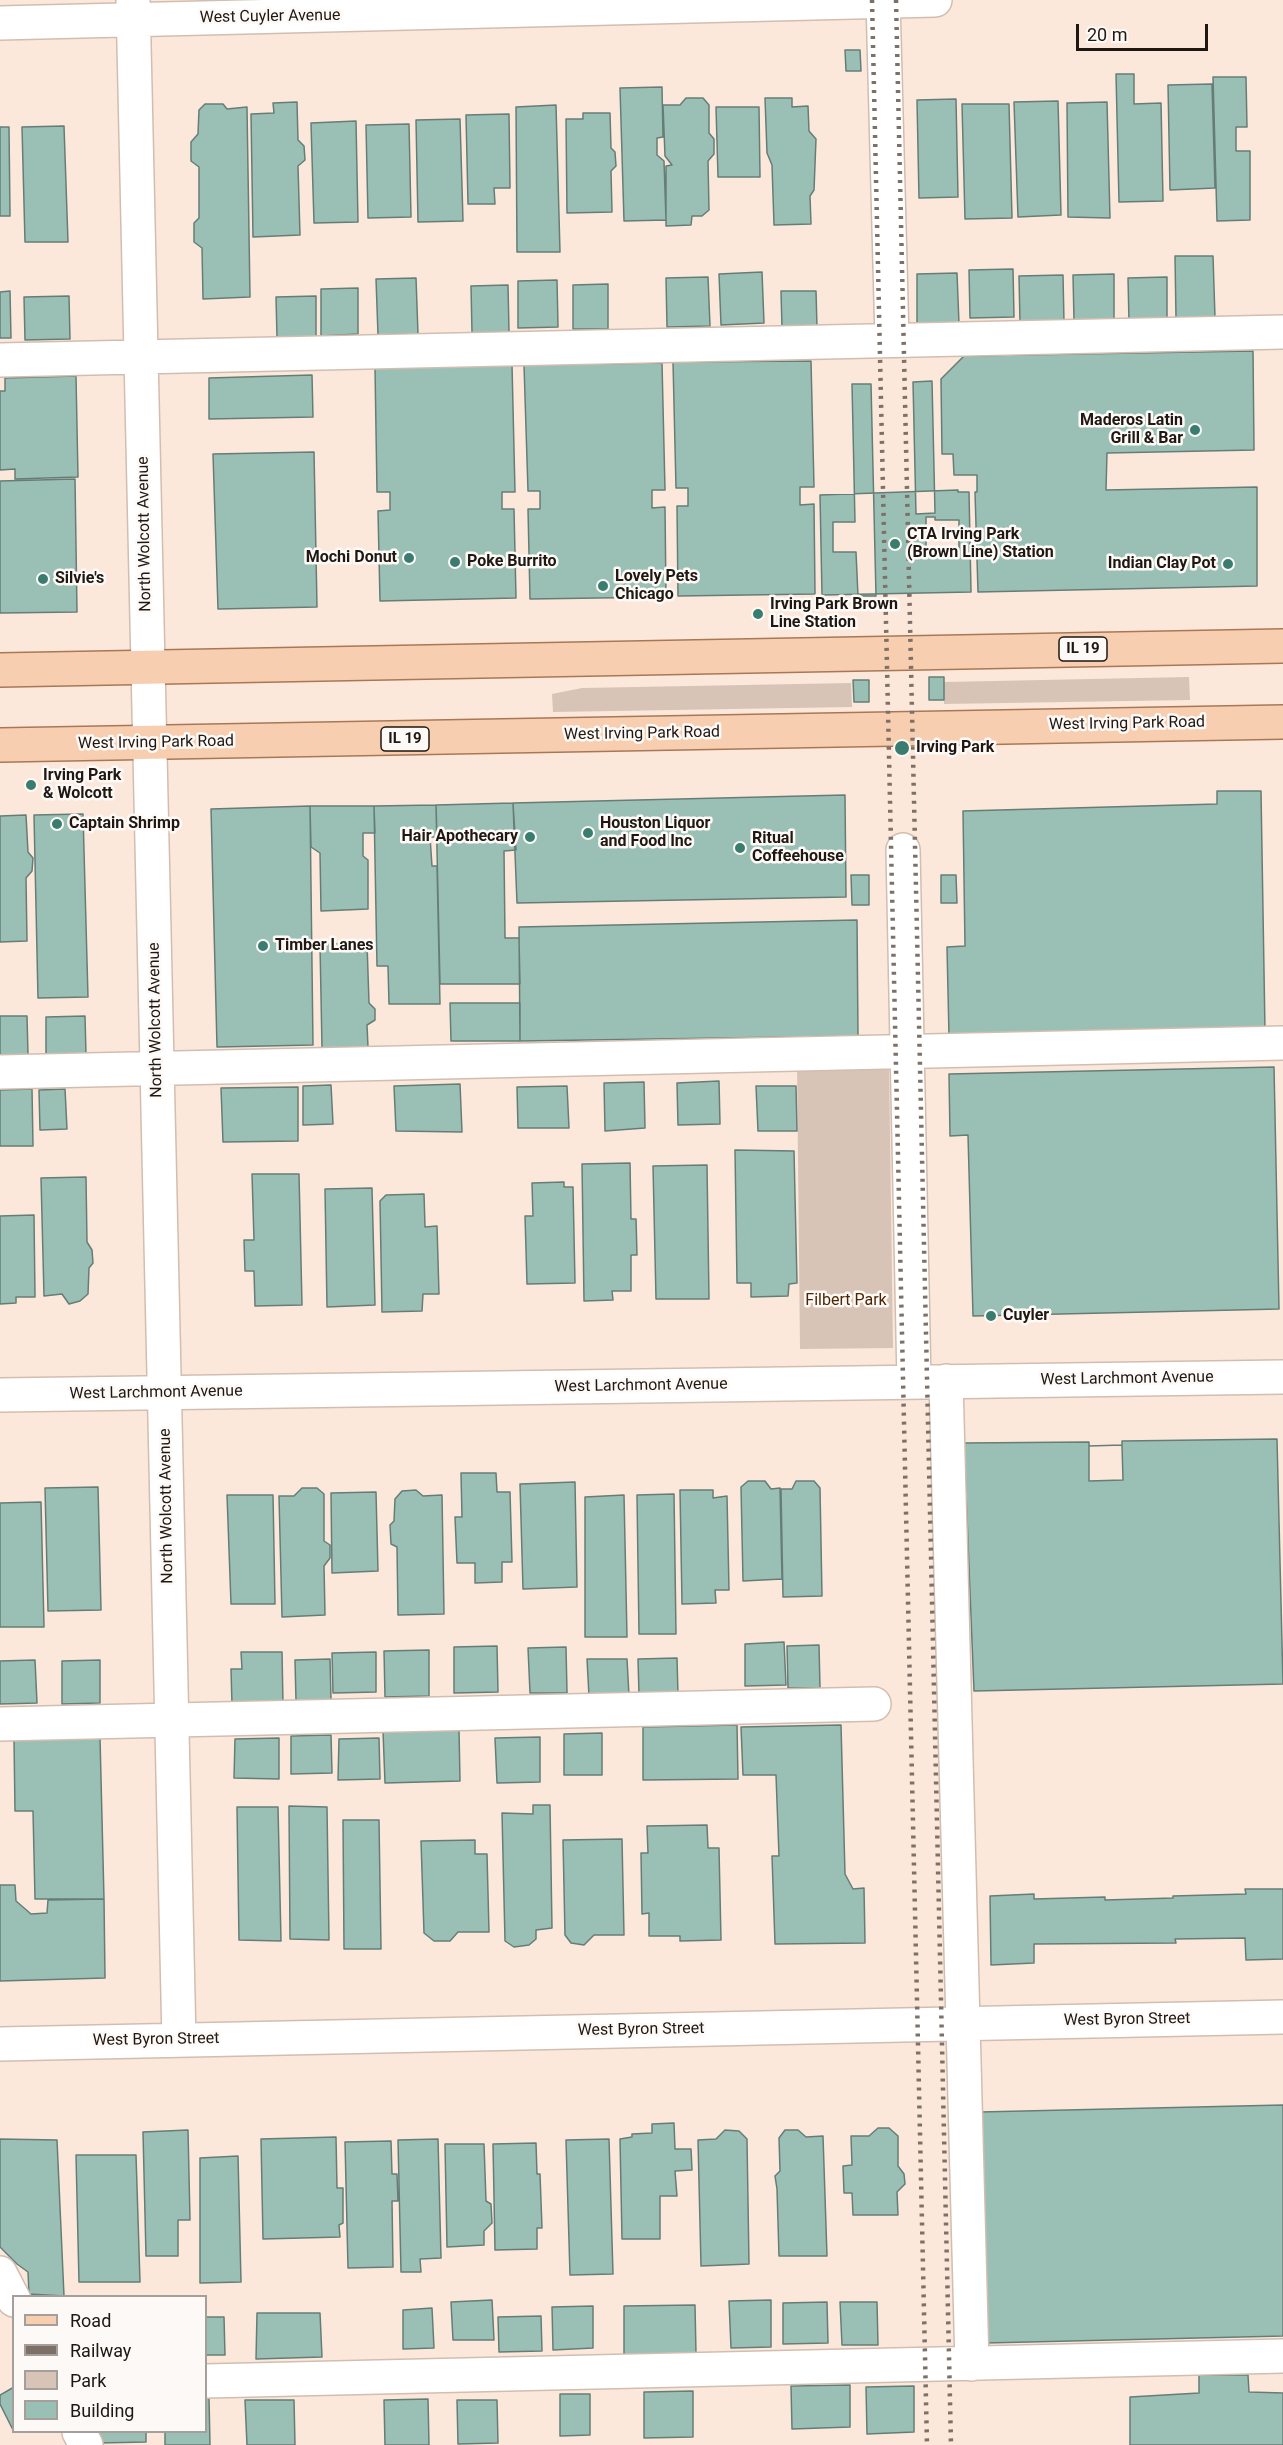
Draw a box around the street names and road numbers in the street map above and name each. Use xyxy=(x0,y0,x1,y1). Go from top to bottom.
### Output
street label: West Cuyler Avenue xyxy=(199,6,341,28)
street label: North Wolcott Avenue xyxy=(134,456,156,612)
road number: IL 19 xyxy=(1059,637,1107,661)
street label: West Irving Park Road xyxy=(1049,713,1205,735)
street label: West Irving Park Road xyxy=(564,723,720,745)
road number: IL 19 xyxy=(381,727,429,751)
street label: West Irving Park Road xyxy=(78,732,234,754)
street label: North Wolcott Avenue xyxy=(145,942,167,1098)
street label: West Larchmont Avenue xyxy=(1040,1368,1214,1390)
street label: West Larchmont Avenue xyxy=(554,1375,728,1397)
street label: West Larchmont Avenue xyxy=(69,1382,243,1404)
street label: North Wolcott Avenue xyxy=(156,1428,178,1584)
street label: West Byron Street xyxy=(1063,2009,1191,2031)
street label: West Byron Street xyxy=(577,2019,705,2041)
street label: West Byron Street xyxy=(92,2029,220,2051)

